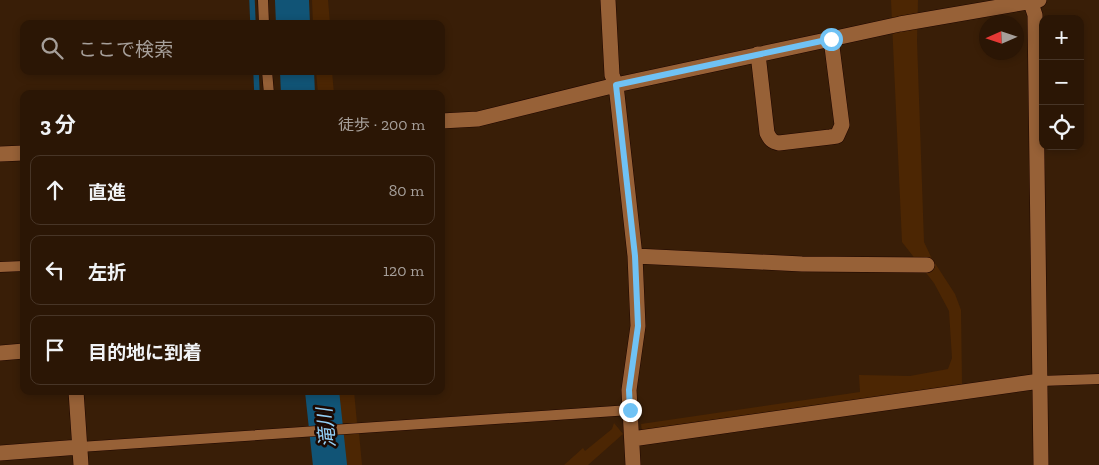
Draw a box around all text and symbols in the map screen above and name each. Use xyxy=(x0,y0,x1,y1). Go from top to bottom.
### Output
north arrow xyxy=(979,15,1024,60)
map controls xyxy=(1039,15,1084,150)
button: + xyxy=(1039,15,1084,60)
search box xyxy=(20,20,445,75)
route start xyxy=(820,28,843,51)
icon: search xyxy=(38,34,66,62)
text: ここで検索 xyxy=(78,38,173,61)
button: − xyxy=(1039,60,1084,105)
button: locate xyxy=(1039,105,1084,150)
text: 3 分 xyxy=(40,112,76,137)
text: 徒歩 · 200 m xyxy=(338,115,425,134)
icon: ahead xyxy=(41,176,69,204)
text: 直進 xyxy=(88,181,126,204)
text: 80 m xyxy=(389,181,424,200)
icon: left xyxy=(41,256,69,284)
text: 左折 xyxy=(88,261,126,284)
text: 120 m xyxy=(383,261,424,280)
icon: arrive xyxy=(41,336,69,364)
text: 目的地に到着 xyxy=(88,341,202,364)
route end xyxy=(619,399,642,422)
water label: 滝川 xyxy=(312,405,340,449)

